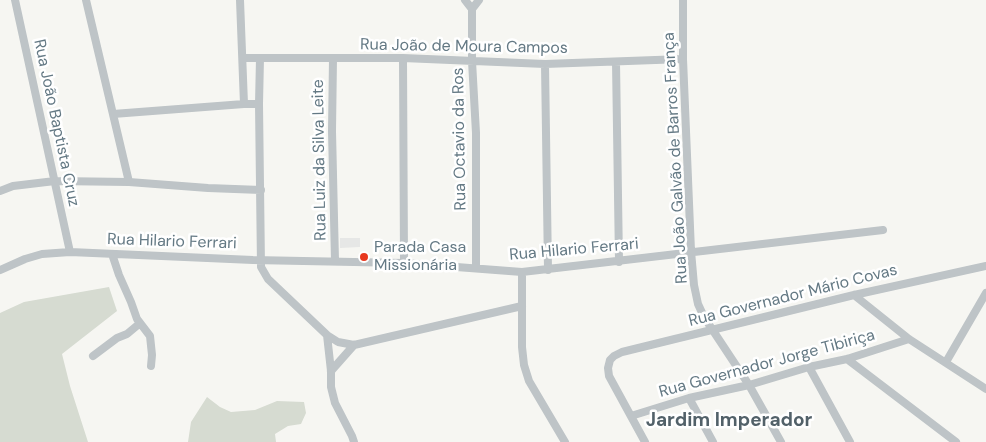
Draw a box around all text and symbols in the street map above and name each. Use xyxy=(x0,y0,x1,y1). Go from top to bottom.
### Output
street label: Rua João Galvão de Barros França xyxy=(660,32,692,284)
street label: Rua João de Moura Campos xyxy=(360,36,568,58)
street label: Rua João Baptista Cruz xyxy=(29,38,83,208)
street label: Rua Octavio da Ros xyxy=(449,67,471,211)
street label: Rua Luiz da Silva Leite xyxy=(309,79,331,241)
street label: Rua Hilario Ferrari xyxy=(107,230,237,254)
street label: Rua Hilario Ferrari xyxy=(509,235,639,265)
place label: Parada Casa Missionária xyxy=(374,238,466,276)
marker: Parada Casa Missionária xyxy=(358,251,370,263)
street label: Rua Governador Mário Covas xyxy=(687,261,899,331)
street label: Rua Governador Jorge Tibiriça xyxy=(657,326,877,402)
district label: Jardim Imperador xyxy=(646,410,812,432)

